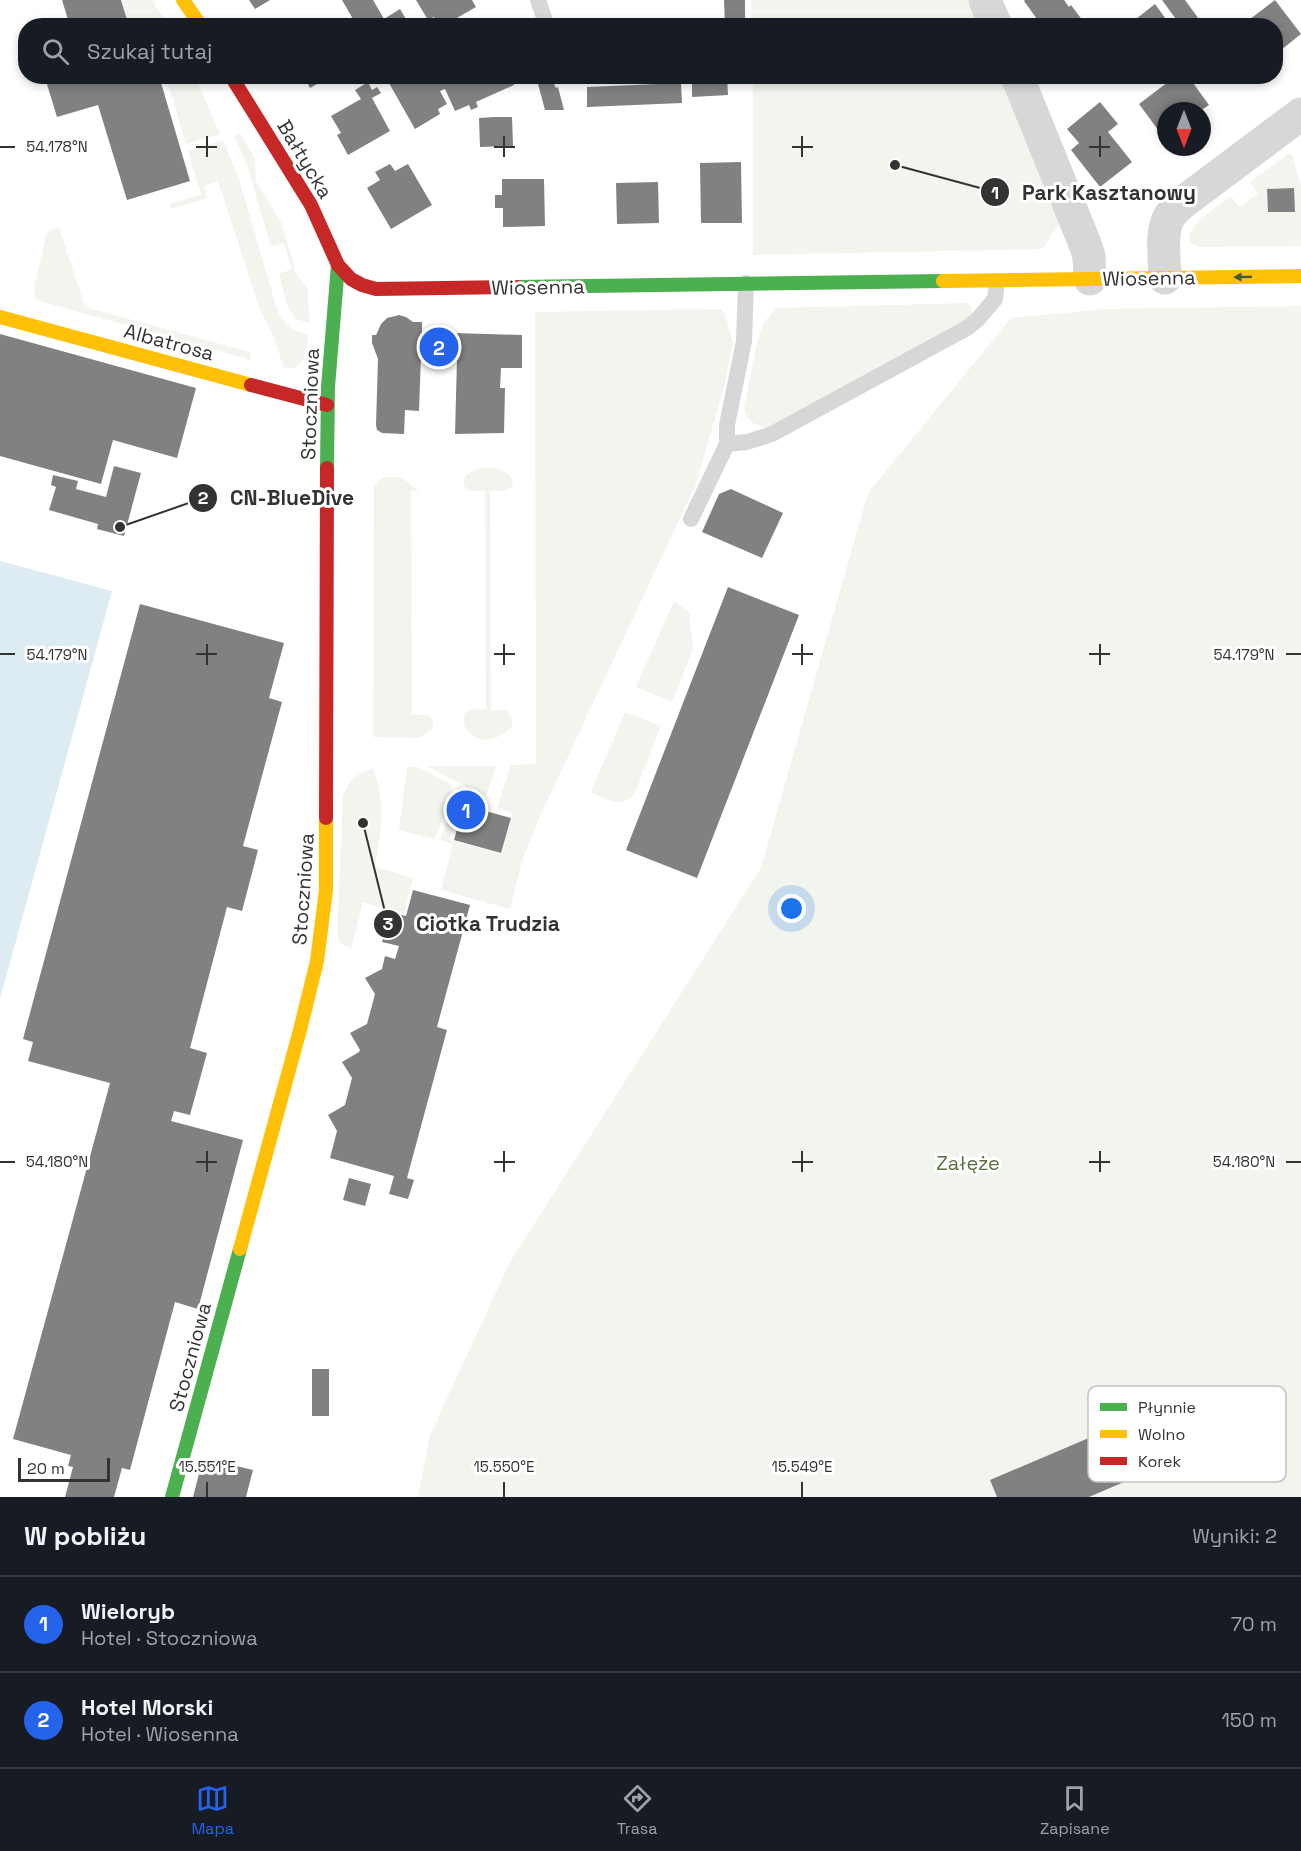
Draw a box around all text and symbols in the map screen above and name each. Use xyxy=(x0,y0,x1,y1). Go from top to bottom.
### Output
search box xyxy=(18,18,1283,84)
icon: search xyxy=(39,35,72,68)
text: Szukaj tutaj xyxy=(87,37,212,65)
north arrow xyxy=(1157,102,1211,156)
street label: Bałtycka xyxy=(271,115,339,203)
text: 54.178°N xyxy=(26,137,88,156)
callout: Park Kasztanowy xyxy=(980,173,1208,212)
text: Park Kasztanowy xyxy=(1022,179,1196,206)
text: 1 xyxy=(991,181,999,204)
street label: Wiosenna xyxy=(1102,264,1196,292)
one-way arrow xyxy=(1233,272,1252,282)
street label: Wiosenna xyxy=(491,273,585,301)
street label: Albatrosa xyxy=(121,318,217,366)
pin: 2 xyxy=(420,324,458,370)
street label: Stoczniowa xyxy=(295,348,325,460)
callout: CN-BlueDive xyxy=(188,478,366,517)
text: CN-BlueDive xyxy=(230,484,354,511)
text: 2 xyxy=(198,486,209,509)
text: 54.179°N xyxy=(26,645,88,664)
text: 54.179°N xyxy=(1213,645,1275,664)
pin: 1 xyxy=(446,788,486,832)
street label: Stoczniowa xyxy=(286,832,320,946)
your location xyxy=(777,894,806,923)
callout: Ciotka Trudzia xyxy=(373,904,572,943)
text: Ciotka Trudzia xyxy=(416,910,560,937)
text: 3 xyxy=(383,912,394,935)
park label: Załęże xyxy=(936,1150,1000,1176)
text: 54.180°N xyxy=(26,1152,88,1171)
text: 54.180°N xyxy=(1213,1152,1275,1171)
street label: Stoczniowa xyxy=(163,1299,217,1415)
legend xyxy=(1088,1386,1286,1482)
text: Płynnie xyxy=(1138,1397,1196,1418)
text: Wolno xyxy=(1138,1424,1185,1445)
text: Korek xyxy=(1138,1451,1182,1472)
scale bar xyxy=(18,1455,110,1482)
text: 15.551°E xyxy=(178,1457,236,1476)
text: 15.550°E xyxy=(474,1457,534,1476)
text: 15.549°E xyxy=(772,1457,832,1476)
text: 20 m xyxy=(27,1458,65,1479)
text: W pobliżu xyxy=(24,1519,146,1553)
text: Wyniki: 2 xyxy=(1192,1523,1277,1549)
text: Wieloryb xyxy=(81,1597,175,1625)
text: 1 xyxy=(39,1611,48,1637)
text: 70 m xyxy=(1231,1611,1277,1637)
text: Hotel · Stoczniowa xyxy=(81,1625,258,1651)
text: Hotel Morski xyxy=(81,1693,213,1721)
text: 2 xyxy=(38,1707,49,1733)
text: 150 m xyxy=(1222,1707,1277,1733)
text: Hotel · Wiosenna xyxy=(81,1721,239,1747)
tab: Mapa xyxy=(191,1782,234,1839)
tab: Trasa xyxy=(617,1782,657,1839)
tab: Zapisane xyxy=(1040,1782,1110,1839)

